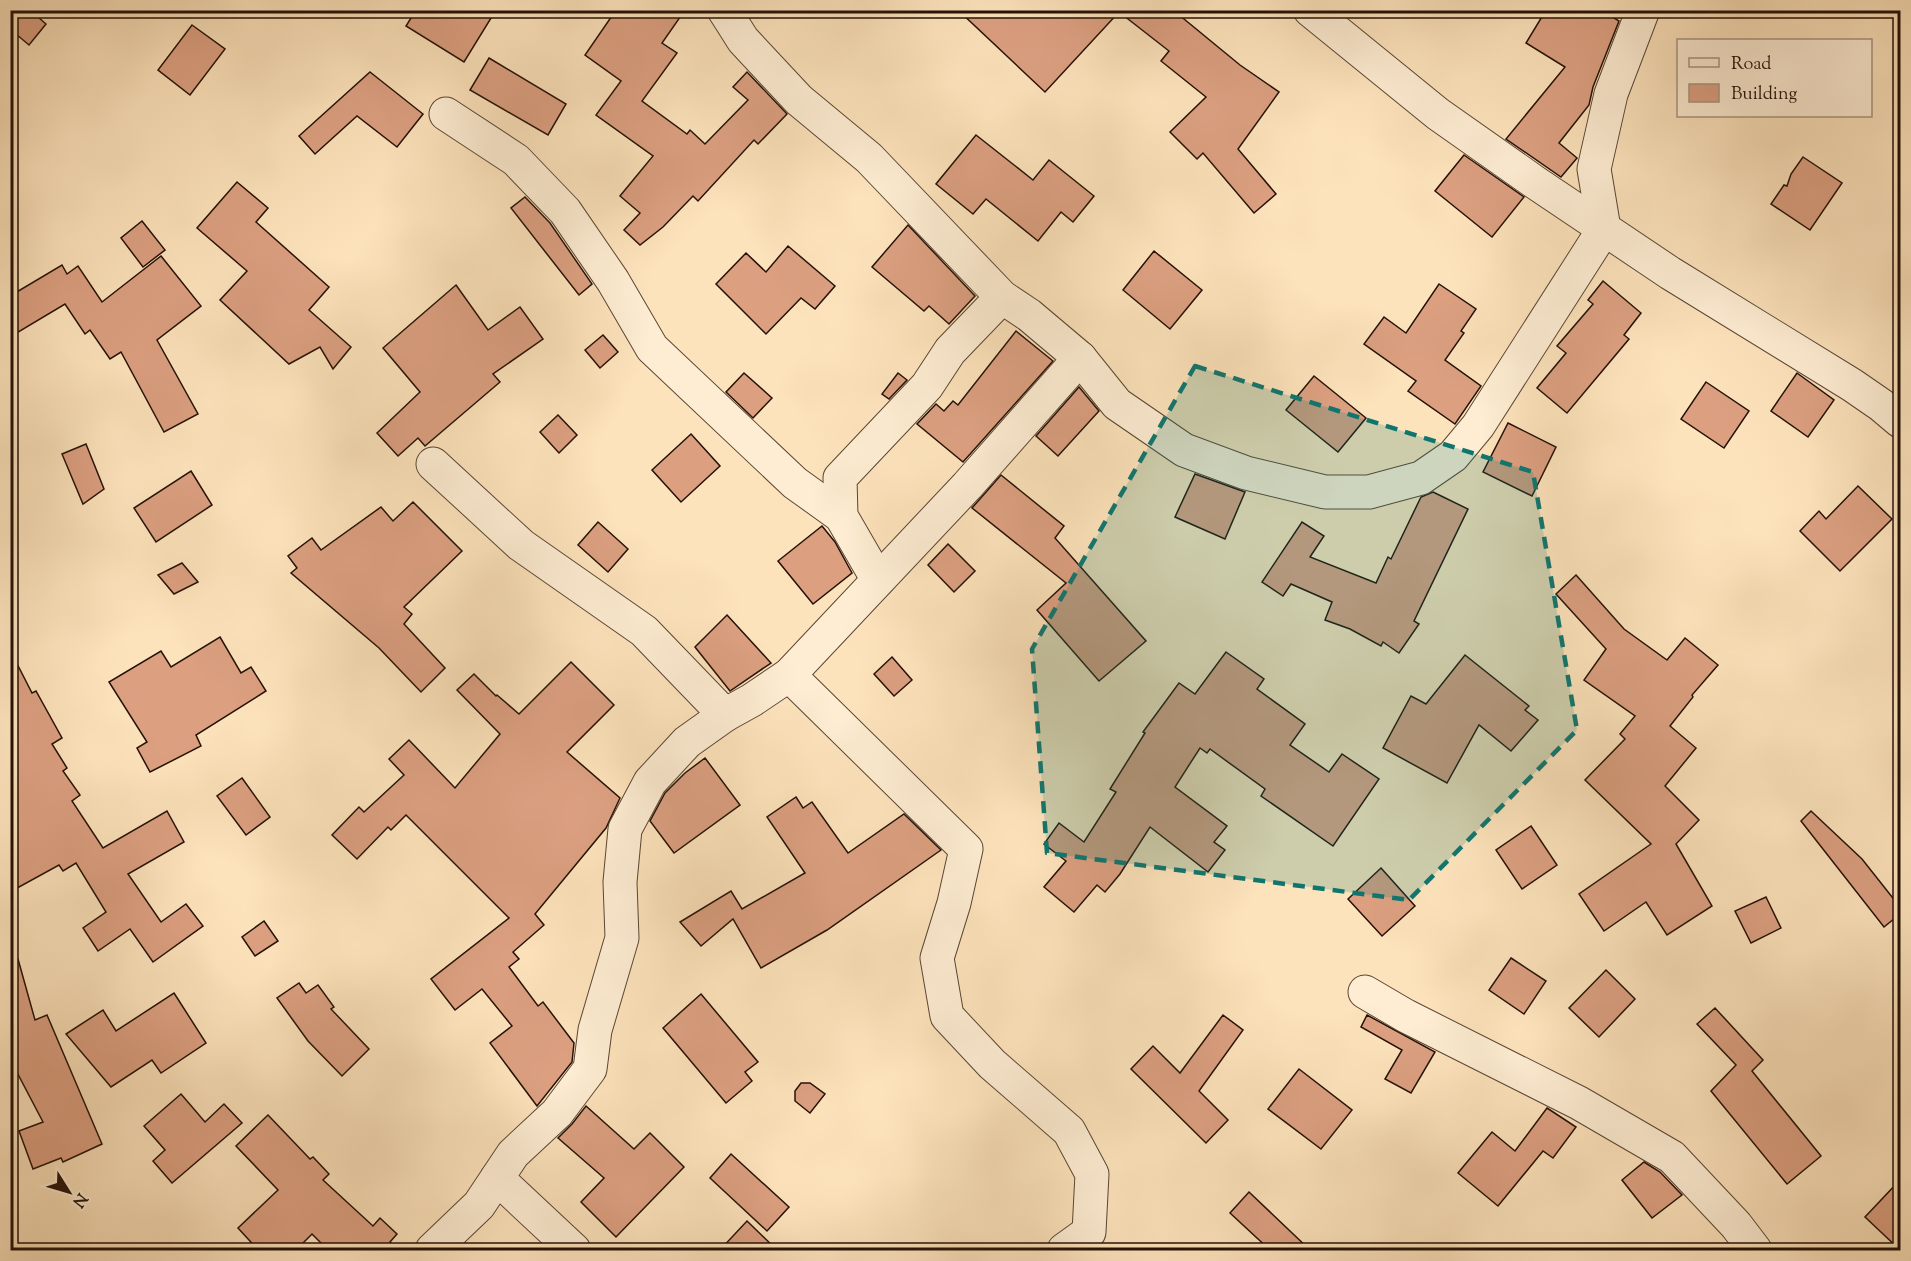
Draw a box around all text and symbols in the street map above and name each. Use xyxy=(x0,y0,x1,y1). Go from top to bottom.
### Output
legend xyxy=(1677,39,1872,117)
text: Road xyxy=(1731,52,1771,78)
text: Building xyxy=(1731,82,1797,108)
north arrow xyxy=(39,1162,99,1222)
text: N xyxy=(66,1187,92,1212)

